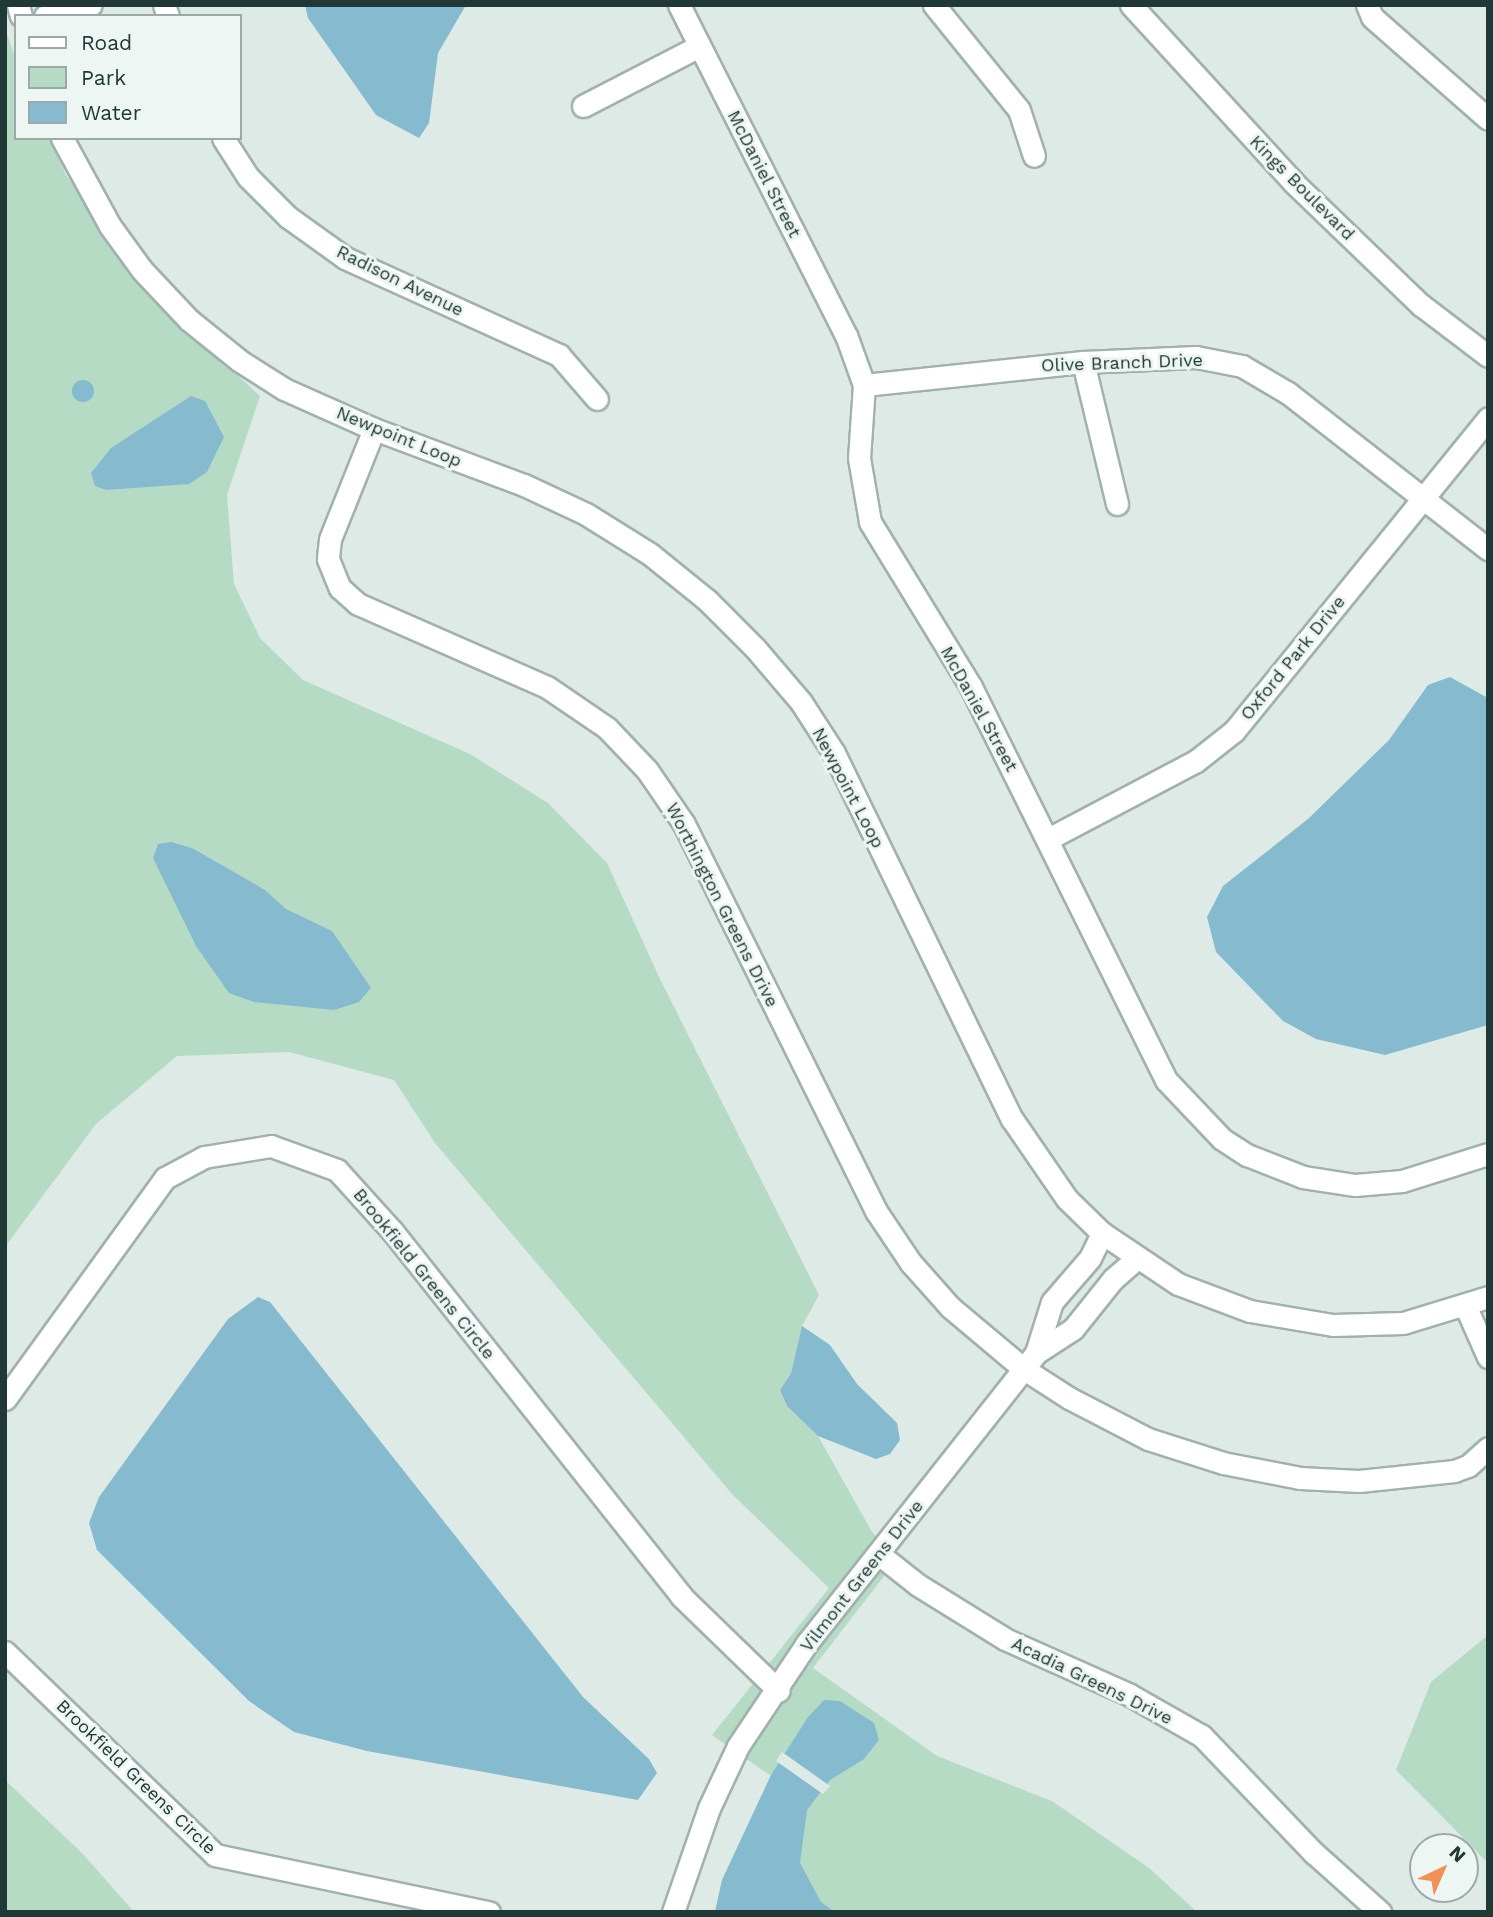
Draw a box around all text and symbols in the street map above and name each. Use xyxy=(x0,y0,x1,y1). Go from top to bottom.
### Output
legend xyxy=(14,14,242,140)
text: Road xyxy=(81,30,132,55)
text: Park xyxy=(81,65,126,90)
text: Water xyxy=(81,100,141,125)
street label: McDaniel Street xyxy=(722,106,806,242)
street label: Kings Boulevard xyxy=(1245,131,1359,245)
street label: Radison Avenue xyxy=(333,241,467,321)
street label: Olive Branch Drive xyxy=(1041,349,1203,377)
street label: Newpoint Loop xyxy=(333,402,465,472)
street label: Oxford Park Drive xyxy=(1236,591,1350,725)
street label: McDaniel Street xyxy=(935,642,1023,776)
street label: Newpoint Loop xyxy=(807,724,889,852)
street label: Worthington Greens Drive xyxy=(661,799,783,1011)
street label: Brookfield Greens Circle xyxy=(348,1184,500,1364)
street label: Vilmont Greens Drive xyxy=(796,1496,928,1656)
street label: Acadia Greens Drive xyxy=(1008,1633,1176,1729)
street label: Brookfield Greens Circle xyxy=(52,1695,220,1859)
north arrow xyxy=(1409,1833,1479,1903)
text: N xyxy=(1444,1841,1471,1867)

